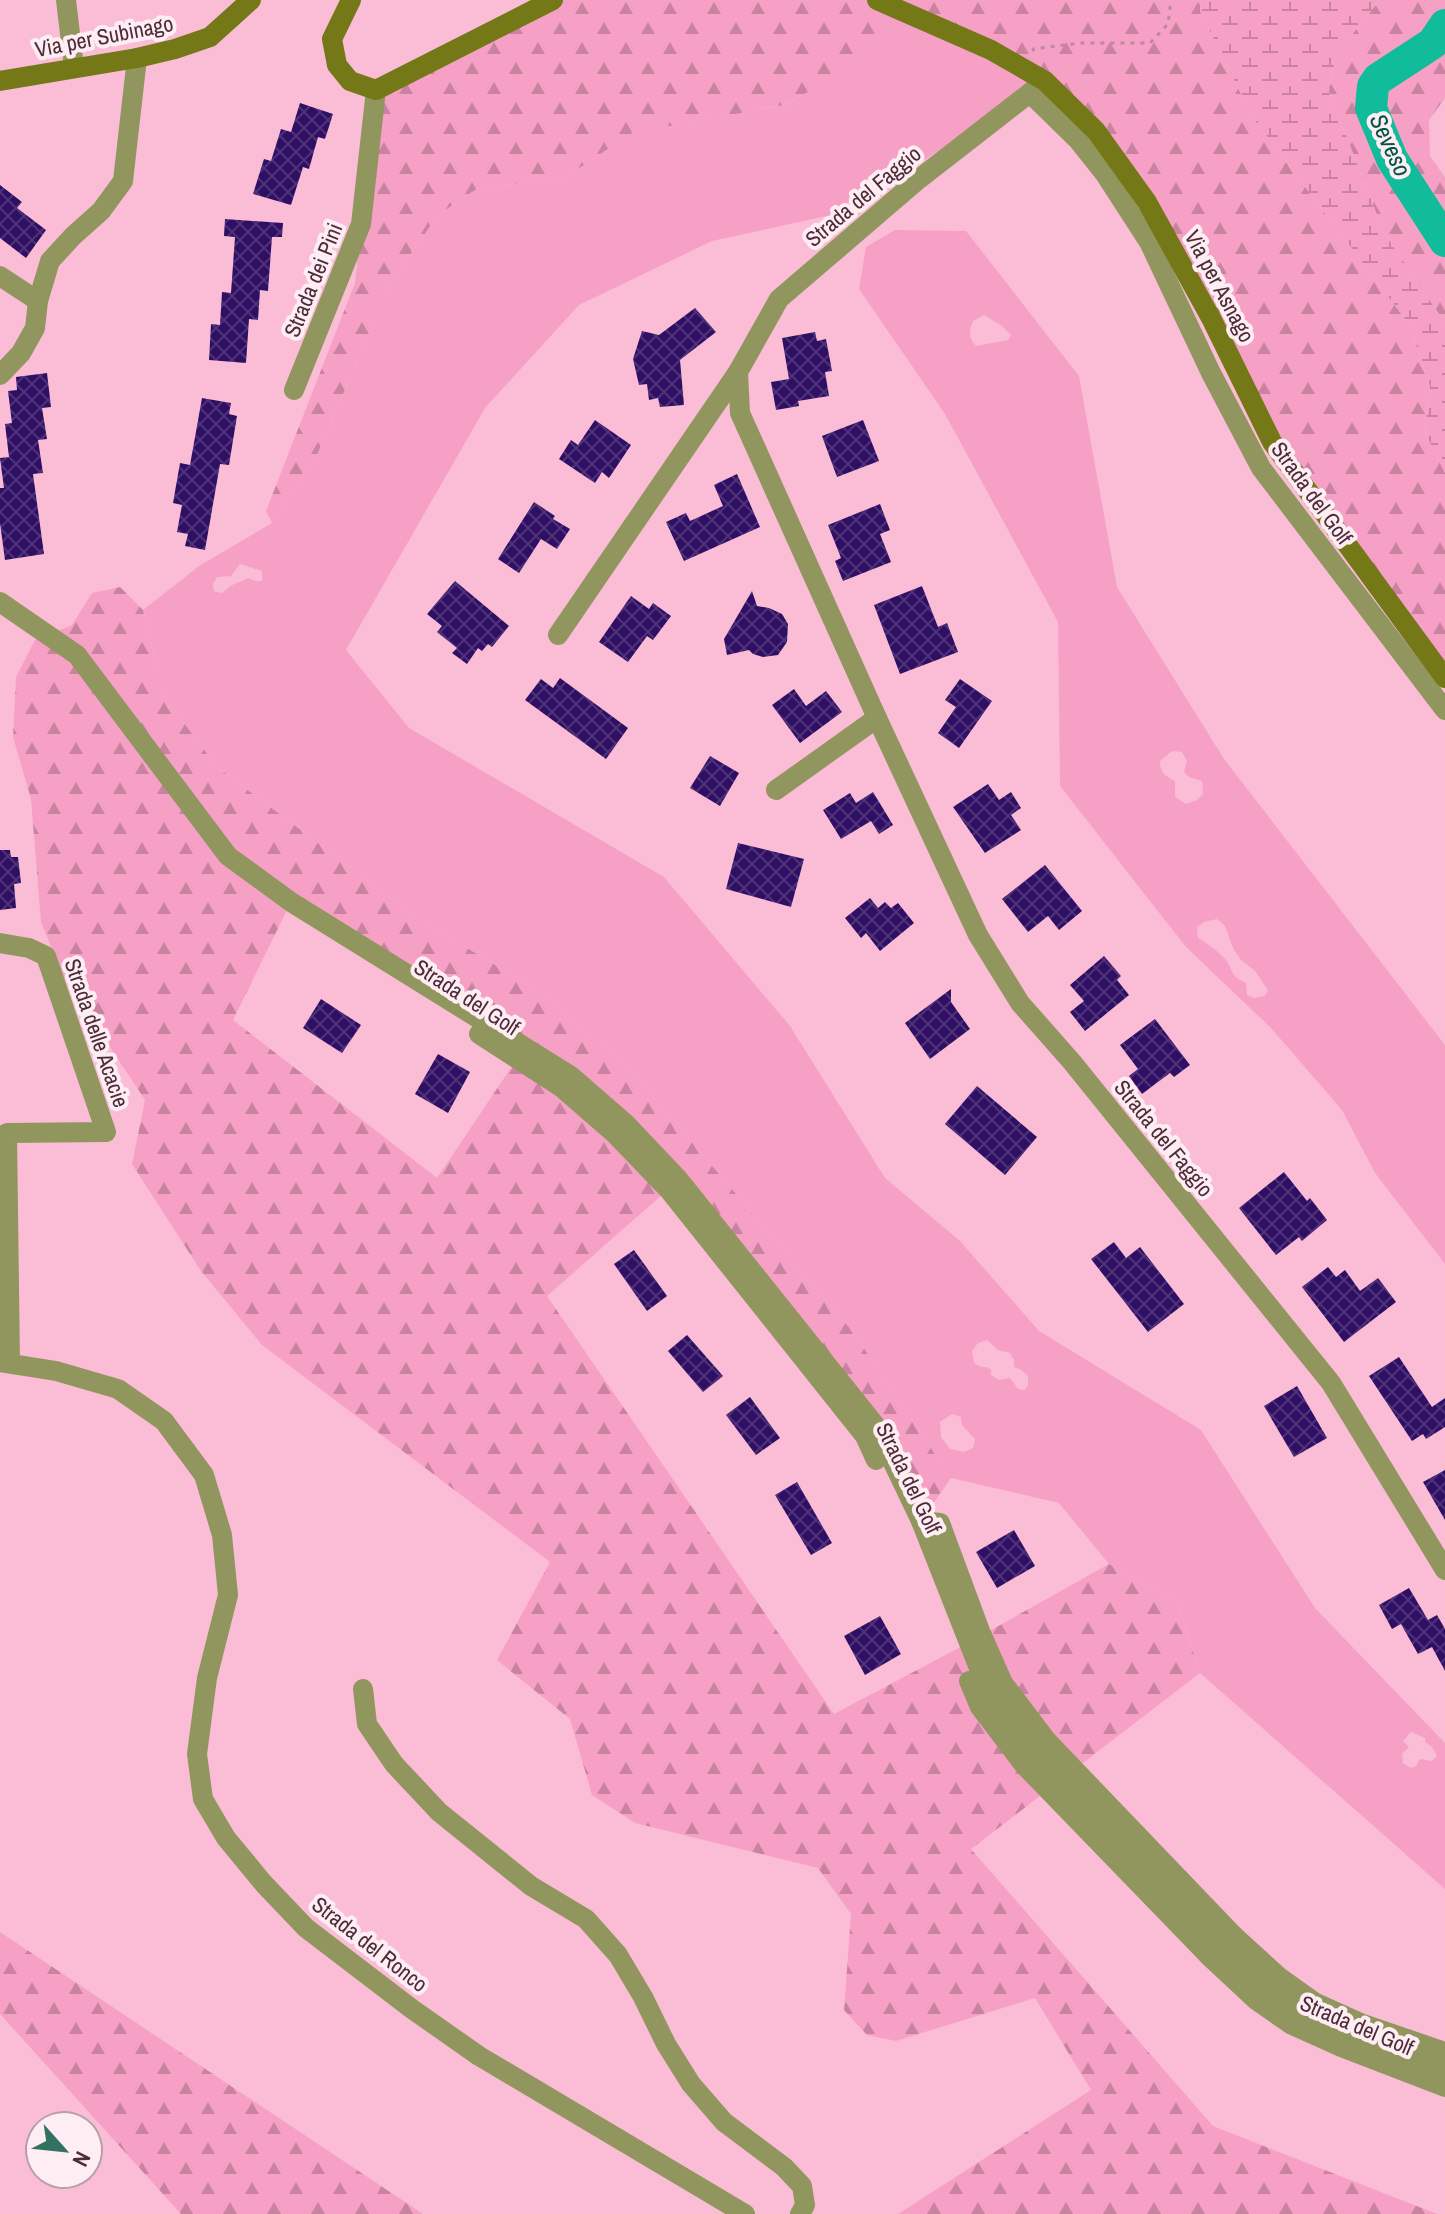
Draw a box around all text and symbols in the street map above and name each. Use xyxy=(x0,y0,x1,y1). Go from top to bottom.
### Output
street label: Via per Subinago xyxy=(32,8,176,64)
water label: Seveso xyxy=(1363,108,1419,181)
street label: Strada del Faggio xyxy=(799,139,927,253)
street label: Strada dei Pini xyxy=(277,219,349,341)
street label: Via per Asnago xyxy=(1178,225,1262,347)
street label: Strada del Golf xyxy=(1264,436,1360,551)
street label: Strada del Golf xyxy=(408,952,526,1043)
street label: Strada delle Acacie xyxy=(58,955,136,1111)
street label: Strada del Faggio xyxy=(1107,1073,1221,1203)
street label: Strada del Golf xyxy=(869,1417,949,1540)
street label: Strada del Ronco xyxy=(306,1889,434,1999)
street label: Strada del Golf xyxy=(1296,1988,1419,2063)
north arrow xyxy=(24,2110,104,2190)
text: N xyxy=(65,2146,98,2172)

